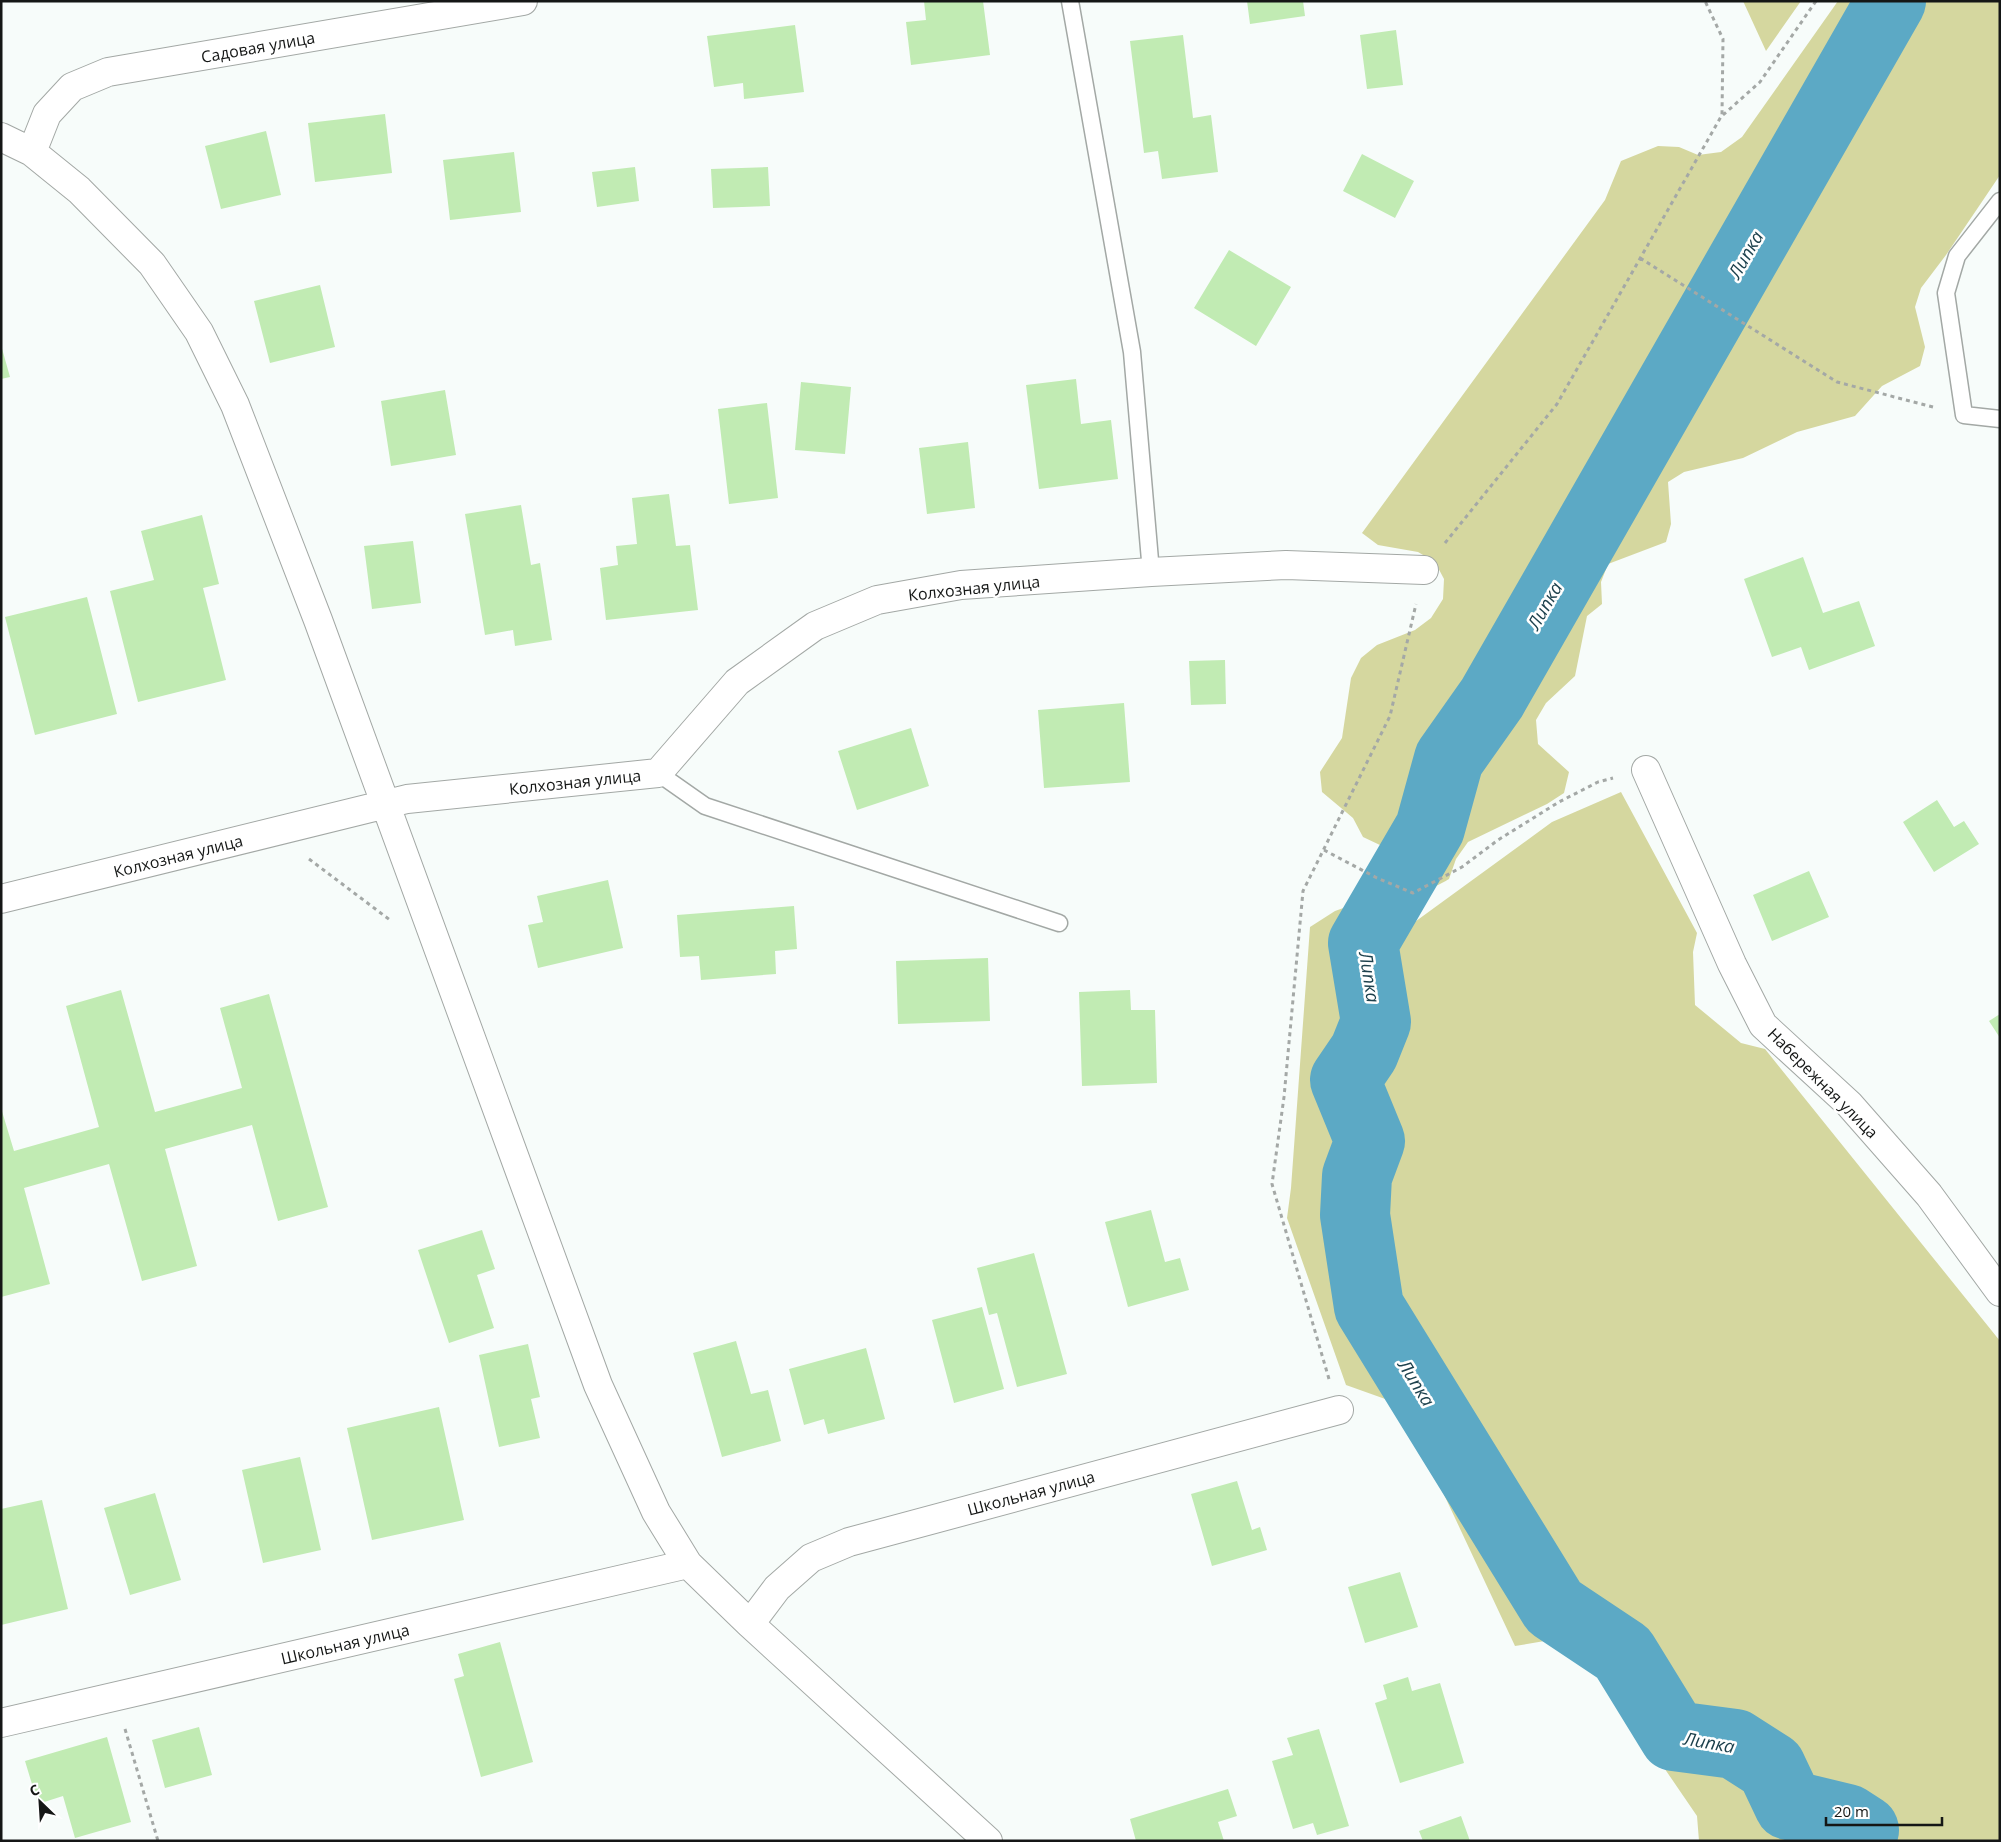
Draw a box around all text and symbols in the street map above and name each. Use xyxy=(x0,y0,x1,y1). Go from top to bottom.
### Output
street label: Садовая улица xyxy=(199,26,317,68)
water label: Липка xyxy=(1721,226,1768,284)
street label: Колхозная улица xyxy=(907,570,1041,606)
water label: Липка xyxy=(1520,577,1567,635)
street label: Колхозная улица xyxy=(508,764,642,800)
street label: Колхозная улица xyxy=(111,829,245,883)
water label: Липка xyxy=(1354,949,1386,1004)
street label: Набережная улица xyxy=(1763,1023,1883,1143)
water label: Липка xyxy=(1393,1354,1441,1411)
street label: Школьная улица xyxy=(965,1465,1097,1521)
street label: Школьная улица xyxy=(279,1619,411,1669)
water label: Липка xyxy=(1681,1726,1736,1758)
north arrow xyxy=(15,1777,65,1827)
text: С xyxy=(26,1779,42,1800)
scale bar xyxy=(1826,1794,1942,1826)
text: 20 m xyxy=(1834,1801,1869,1821)

